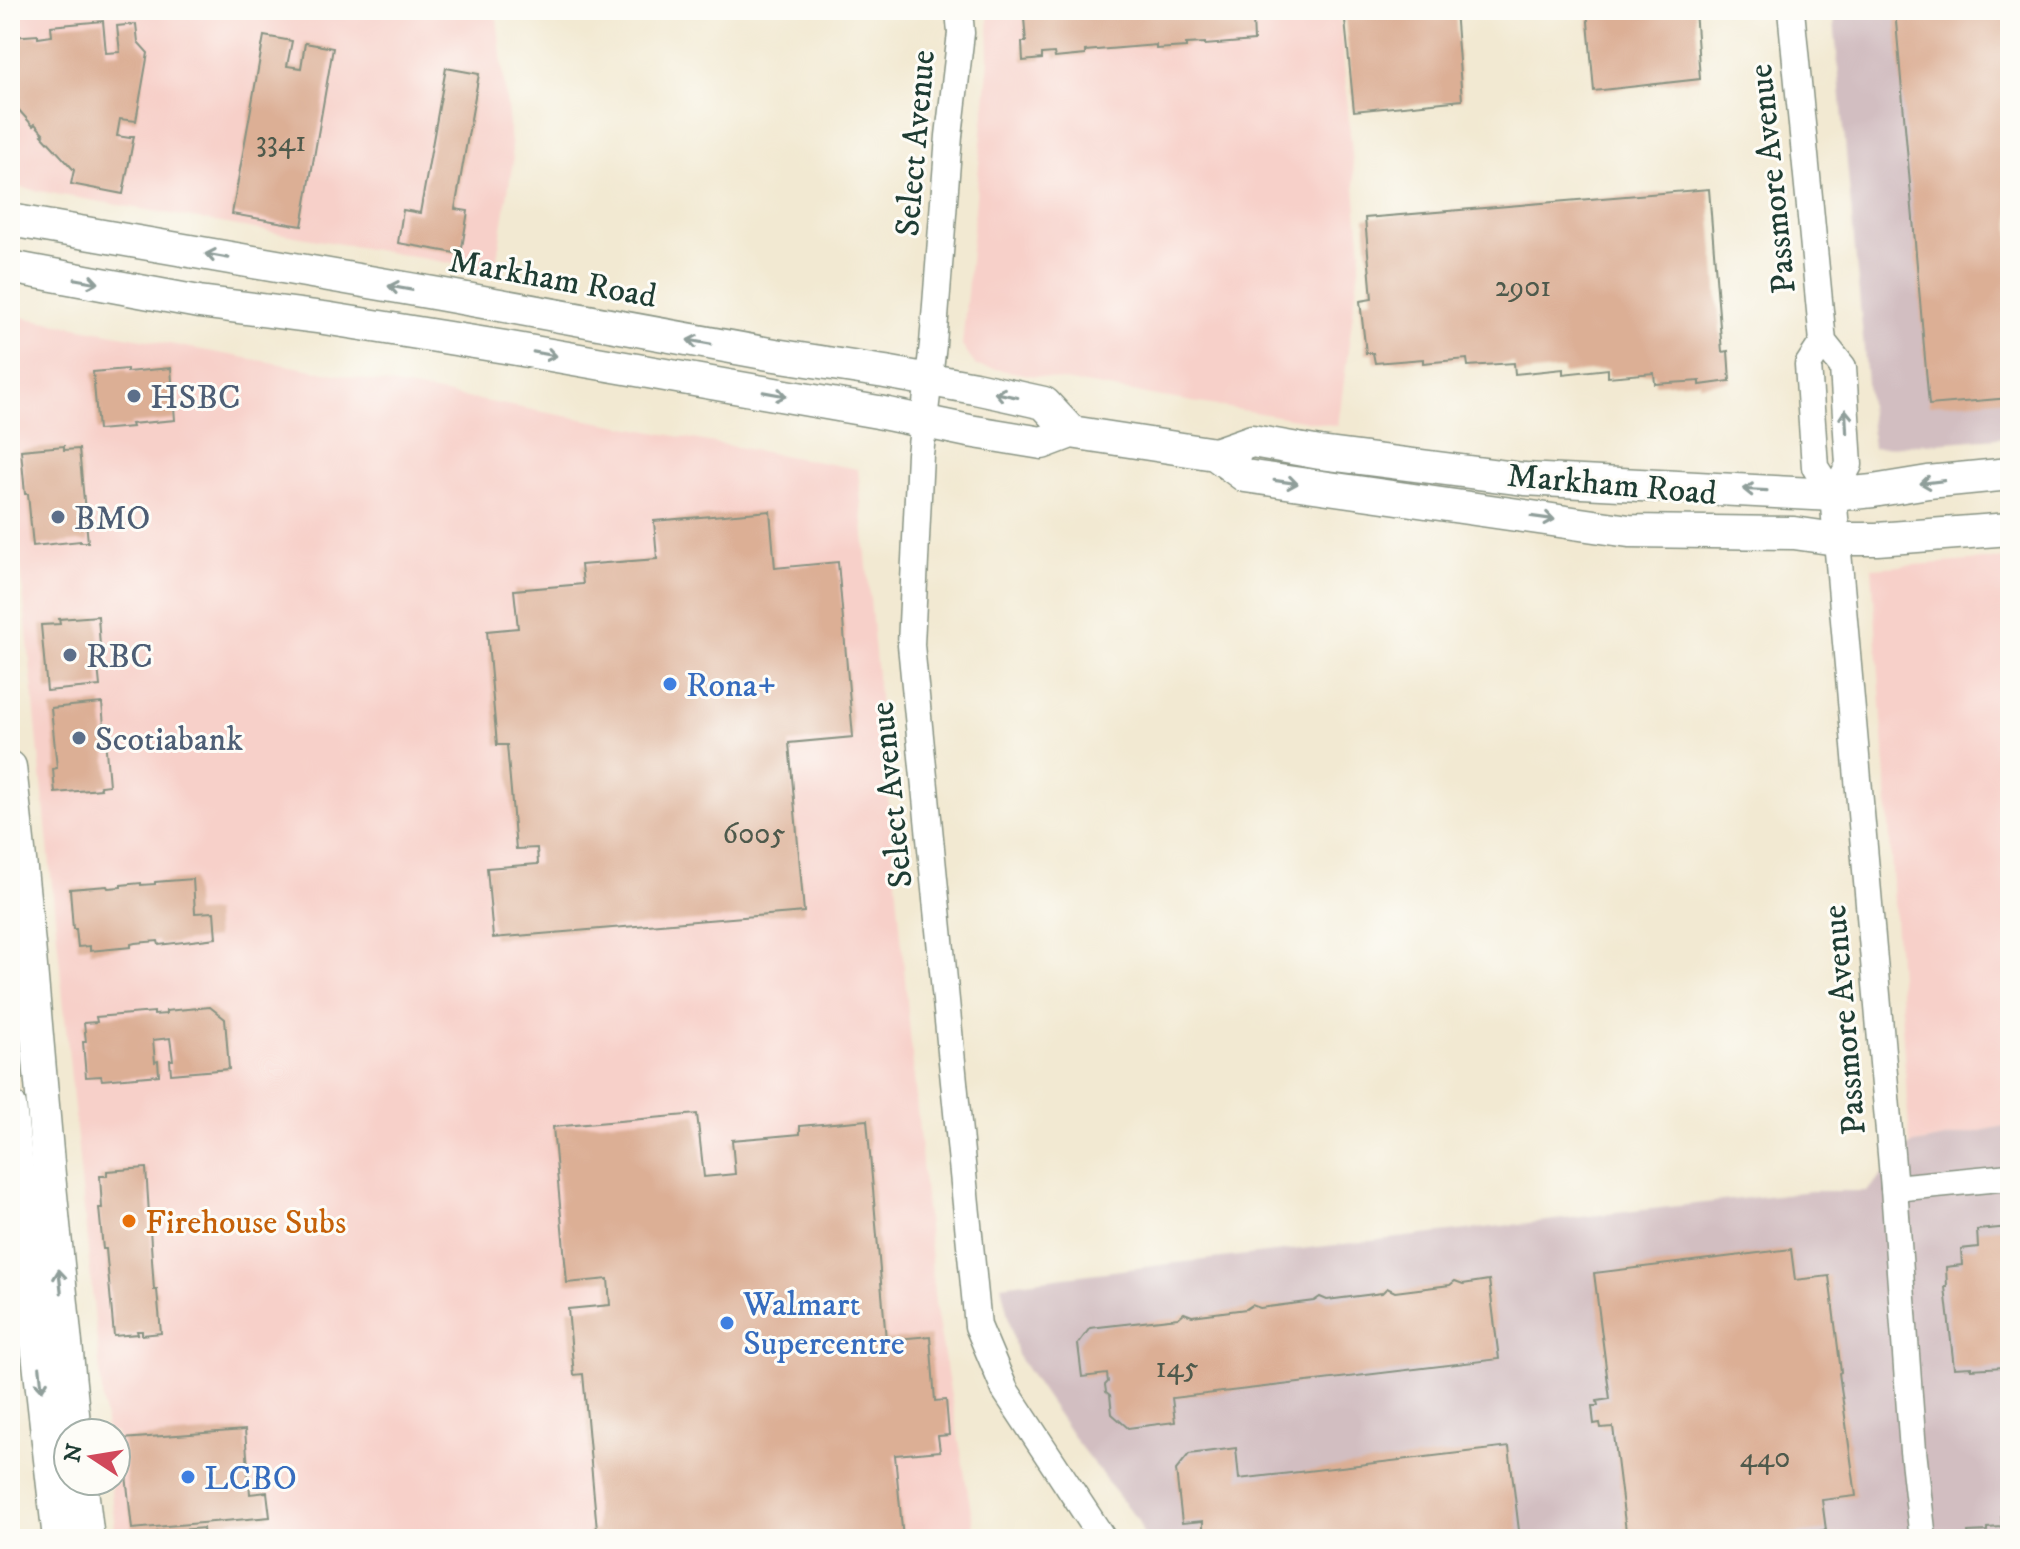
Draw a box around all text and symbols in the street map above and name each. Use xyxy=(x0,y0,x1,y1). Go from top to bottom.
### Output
street label: Select Avenue xyxy=(887,48,945,238)
street label: Passmore Avenue xyxy=(1740,62,1806,296)
house number: 3341 xyxy=(256,124,306,161)
street label: Markham Road xyxy=(445,240,660,318)
one-way arrow xyxy=(205,248,231,263)
house number: 2901 xyxy=(1495,269,1551,306)
one-way arrow xyxy=(74,275,99,290)
one-way arrow xyxy=(388,279,413,294)
one-way arrow xyxy=(686,333,712,348)
one-way arrow xyxy=(532,347,558,362)
place label: HSBC xyxy=(150,377,241,419)
marker: HSBC xyxy=(125,387,143,405)
one-way arrow xyxy=(762,387,787,402)
one-way arrow xyxy=(993,387,1019,402)
one-way arrow xyxy=(1839,408,1854,435)
street label: Markham Road xyxy=(1505,455,1718,515)
one-way arrow xyxy=(1920,474,1946,489)
one-way arrow xyxy=(1272,475,1298,490)
one-way arrow xyxy=(1742,482,1769,497)
place label: BMO xyxy=(74,498,150,540)
marker: BMO xyxy=(49,508,67,526)
one-way arrow xyxy=(1530,511,1555,526)
place label: RBC xyxy=(86,636,153,678)
marker: RBC xyxy=(61,646,79,664)
place label: Rona+ xyxy=(686,665,777,707)
marker: Rona+ xyxy=(661,675,679,693)
street label: Select Avenue xyxy=(861,700,923,890)
place label: Scotiabank xyxy=(95,719,243,761)
marker: Scotiabank xyxy=(70,729,88,747)
house number: 6005 xyxy=(723,816,785,853)
street label: Passmore Avenue xyxy=(1814,903,1876,1137)
place label: Firehouse Subs xyxy=(145,1202,346,1244)
marker: Firehouse Subs xyxy=(120,1212,138,1230)
one-way arrow xyxy=(53,1268,68,1295)
place label: Walmart Supercentre xyxy=(742,1284,905,1365)
marker: Walmart Supercentre xyxy=(718,1314,736,1332)
house number: 145 xyxy=(1155,1350,1199,1387)
one-way arrow xyxy=(34,1365,49,1391)
north arrow xyxy=(52,1417,132,1497)
house number: 440 xyxy=(1740,1440,1790,1477)
text: N xyxy=(59,1442,89,1465)
place label: LCBO xyxy=(204,1458,297,1500)
marker: LCBO xyxy=(179,1468,197,1486)

